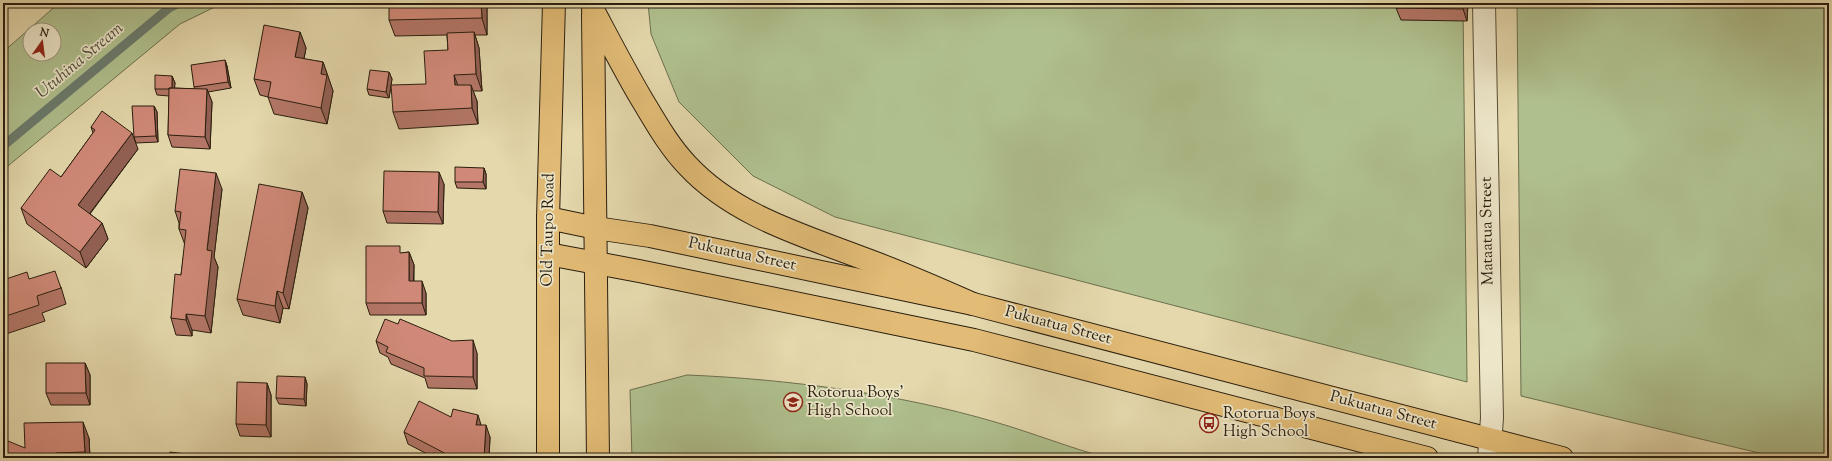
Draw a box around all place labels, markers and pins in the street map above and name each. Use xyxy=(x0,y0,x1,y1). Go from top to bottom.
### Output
place label: Rotorua Boys' High School xyxy=(807,382,904,423)
school or university icon: Rotorua Boys' High School xyxy=(782,391,804,413)
place label: Rotorua Boys High School xyxy=(1223,403,1316,444)
bus stop icon: Rotorua Boys High School xyxy=(1198,412,1220,434)

